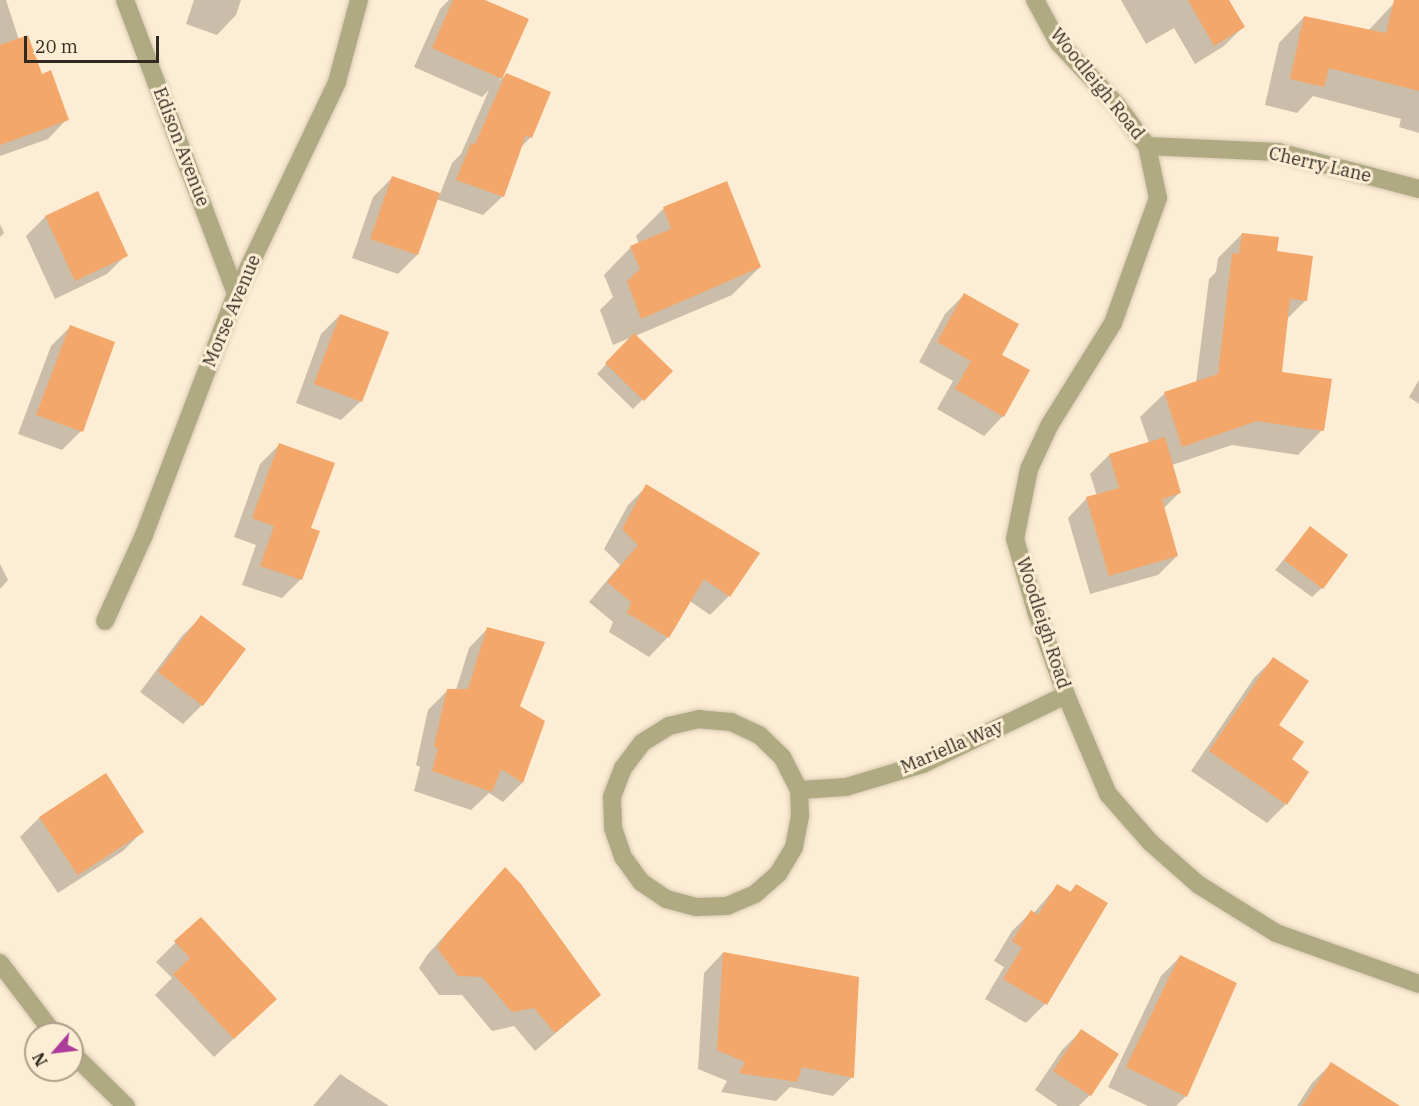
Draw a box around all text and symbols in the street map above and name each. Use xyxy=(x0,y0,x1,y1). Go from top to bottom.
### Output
scale bar xyxy=(27,24,162,62)
street label: Woodleigh Road xyxy=(1045,24,1149,144)
text: 20 m xyxy=(35,35,78,58)
street label: Edison Avenue xyxy=(148,84,214,210)
street label: Cherry Lane xyxy=(1267,143,1373,187)
street label: Morse Avenue xyxy=(199,252,265,370)
street label: Woodleigh Road xyxy=(1012,554,1074,692)
street label: Mariella Way xyxy=(898,716,1006,778)
north arrow xyxy=(24,1022,84,1082)
text: N xyxy=(28,1049,52,1070)

